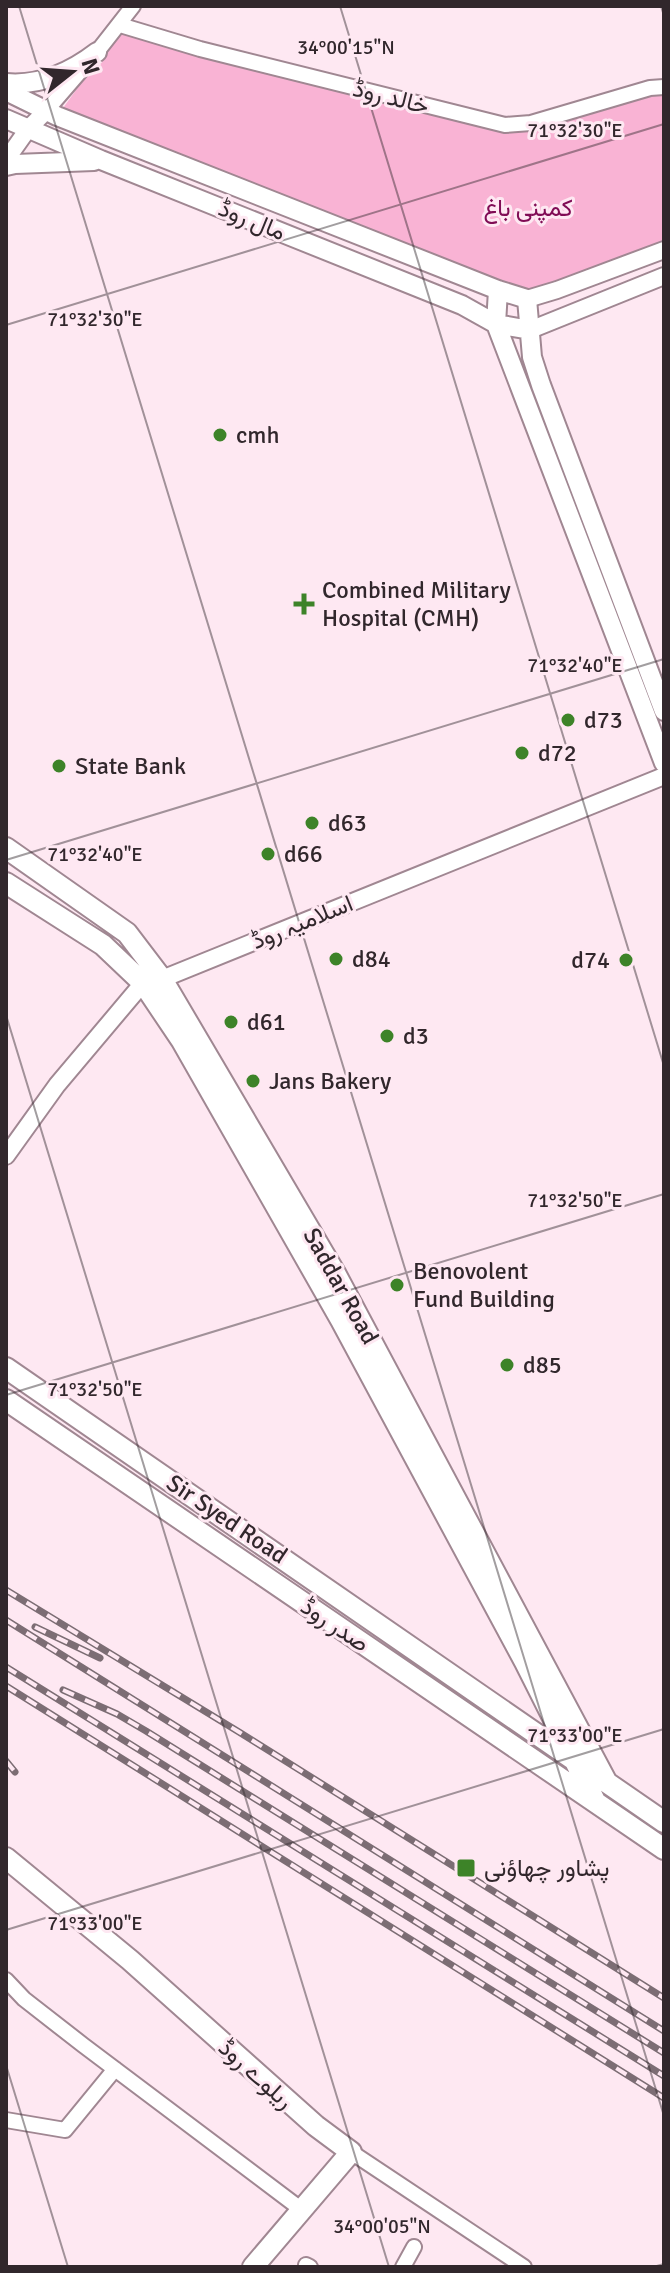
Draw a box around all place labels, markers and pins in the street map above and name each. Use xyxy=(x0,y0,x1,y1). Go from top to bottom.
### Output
place label: cmh xyxy=(236,420,280,450)
marker: cmh xyxy=(211,426,229,444)
place label: Combined Military Hospital (CMH) xyxy=(322,575,511,633)
marker: Combined Military Hospital (CMH) xyxy=(293,593,315,615)
place label: d73 xyxy=(584,705,623,735)
marker: d73 xyxy=(559,711,577,729)
place label: d72 xyxy=(538,738,577,768)
marker: d72 xyxy=(513,744,531,762)
place label: State Bank xyxy=(75,751,186,781)
marker: State Bank xyxy=(50,757,68,775)
place label: d63 xyxy=(328,808,367,838)
marker: d63 xyxy=(303,814,321,832)
place label: d66 xyxy=(284,839,323,869)
marker: d66 xyxy=(259,845,277,863)
place label: d84 xyxy=(352,944,391,974)
place label: d74 xyxy=(571,945,610,975)
marker: d84 xyxy=(327,950,345,968)
marker: d74 xyxy=(617,951,635,969)
place label: d61 xyxy=(247,1007,286,1037)
marker: d61 xyxy=(222,1013,240,1031)
place label: d3 xyxy=(403,1021,429,1051)
marker: d3 xyxy=(378,1027,396,1045)
place label: Jans Bakery xyxy=(269,1066,391,1096)
marker: Jans Bakery xyxy=(244,1072,262,1090)
place label: Benovolent Fund Building xyxy=(413,1256,555,1314)
marker: Benovolent Fund Building xyxy=(388,1276,406,1294)
place label: d85 xyxy=(523,1350,562,1380)
marker: d85 xyxy=(498,1356,516,1374)
place label: پشاور چھاؤنی xyxy=(484,1853,610,1884)
marker: پشاور چھاؤنی xyxy=(455,1857,477,1879)

